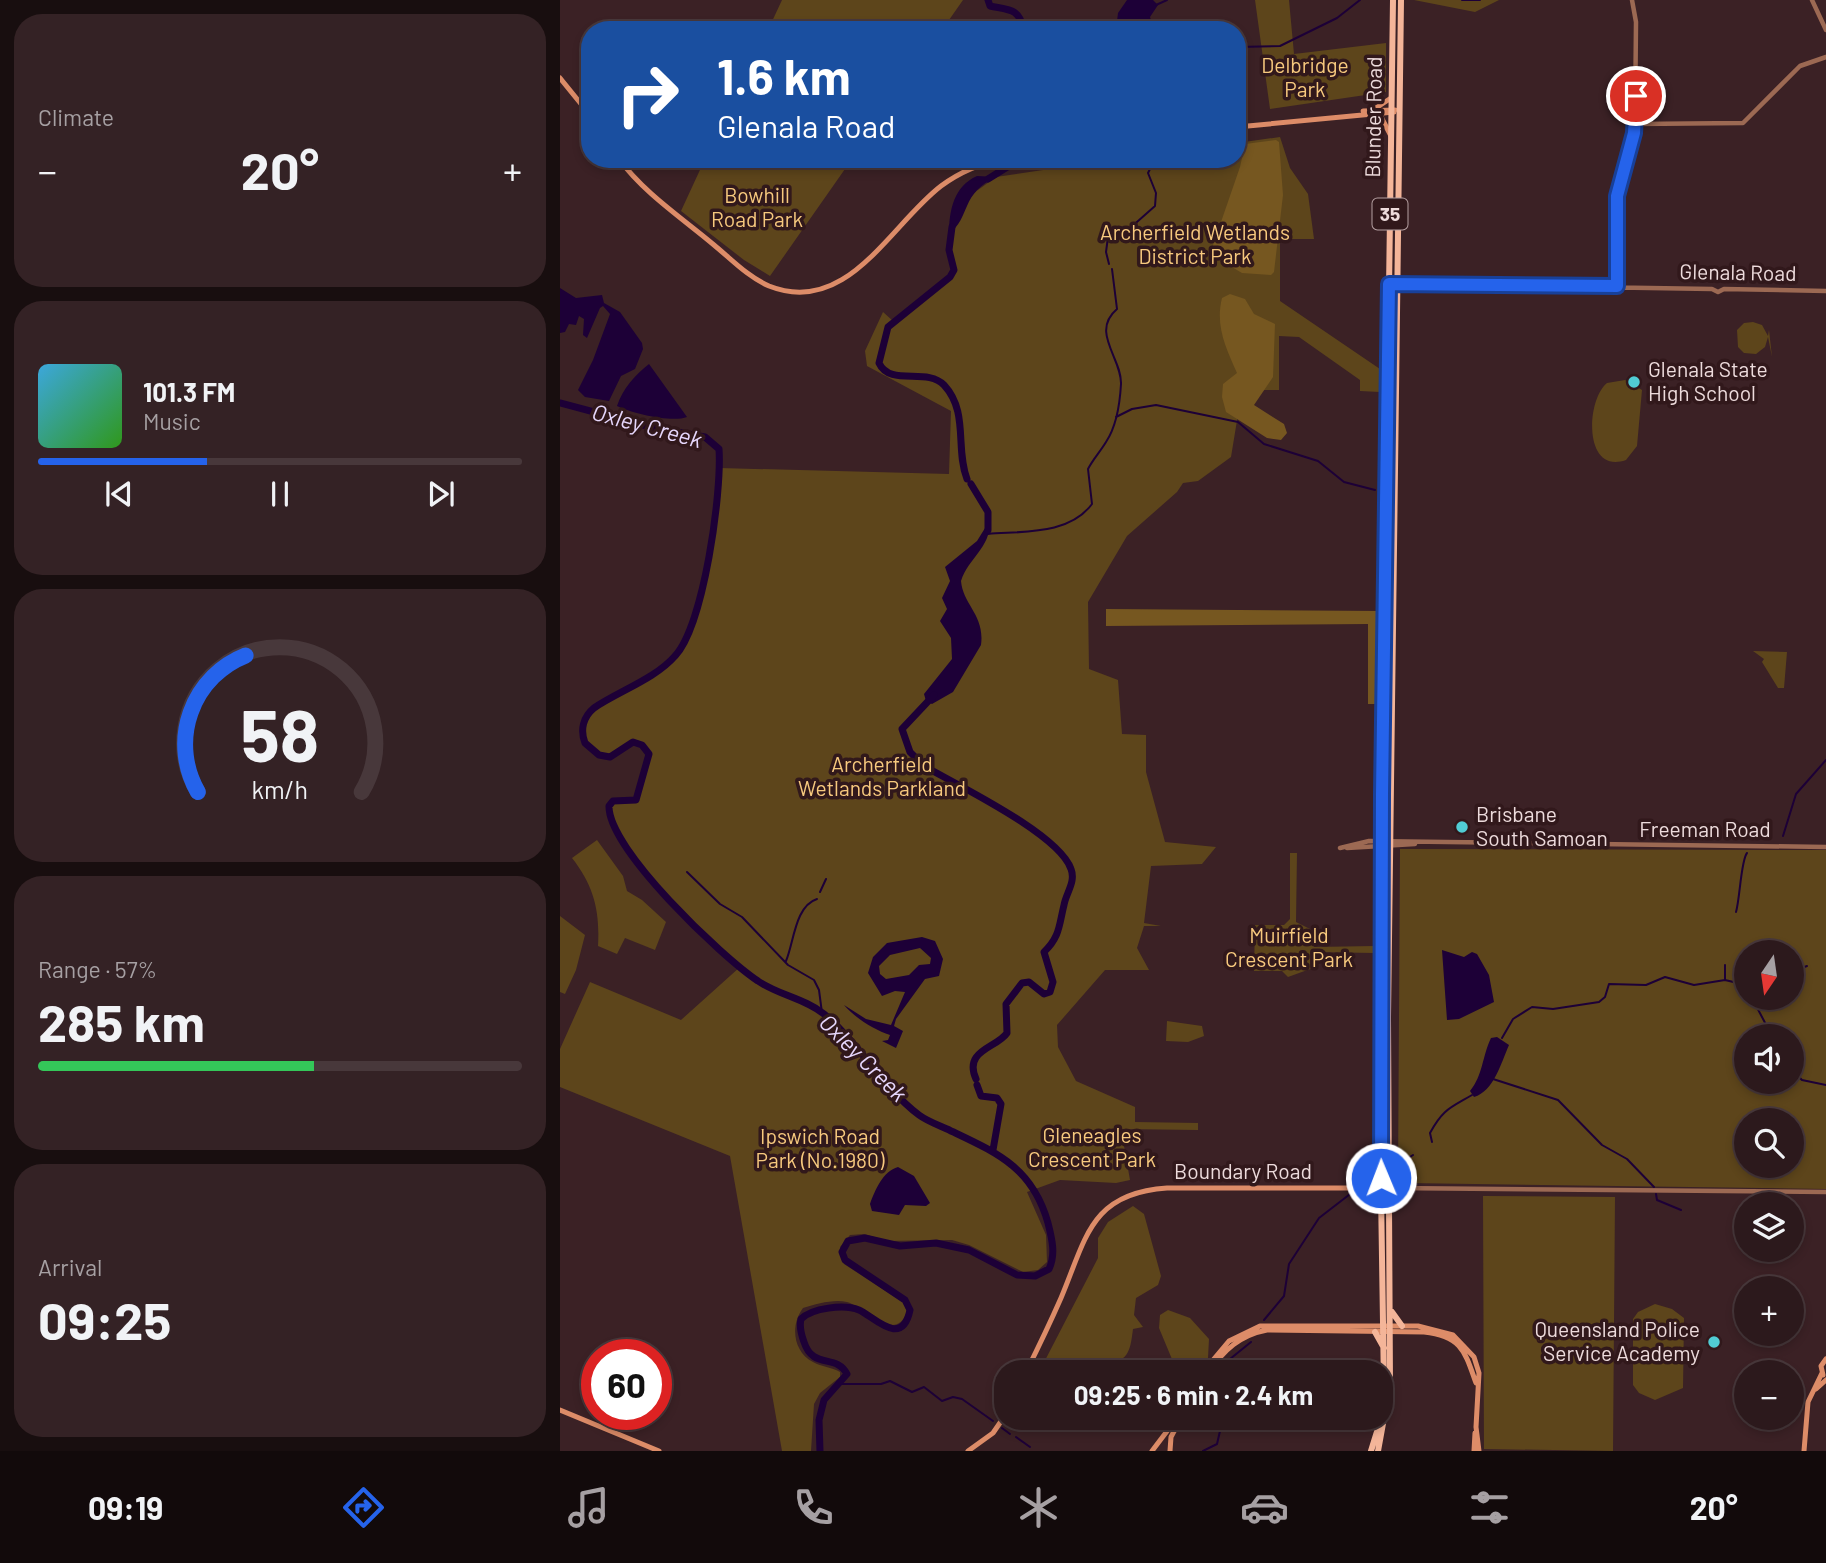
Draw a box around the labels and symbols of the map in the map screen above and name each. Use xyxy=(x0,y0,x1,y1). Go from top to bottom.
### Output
park label: Delbridge Park xyxy=(1261,52,1349,101)
street label: Blunder Road xyxy=(1359,56,1386,178)
pin xyxy=(1606,66,1666,126)
park label: Bowhill Road Park xyxy=(711,182,803,231)
road number: 35 xyxy=(1372,198,1408,230)
park label: Archerfield Wetlands District Park xyxy=(1100,219,1290,268)
street label: Glenala Road xyxy=(1679,258,1797,285)
place label: Glenala State High School xyxy=(1648,356,1768,405)
marker: Glenala State High School xyxy=(1626,374,1642,390)
water label: Oxley Creek xyxy=(589,397,705,453)
park label: Archerfield Wetlands Parkland xyxy=(798,751,966,800)
place label: Brisbane South Samoan xyxy=(1476,801,1608,850)
street label: Freeman Road xyxy=(1639,816,1771,841)
marker: Brisbane South Samoan xyxy=(1454,819,1470,835)
park label: Muirfield Crescent Park xyxy=(1225,922,1353,971)
north arrow xyxy=(1734,940,1804,1010)
water label: Oxley Creek xyxy=(814,1008,913,1107)
park label: Gleneagles Crescent Park xyxy=(1028,1122,1156,1171)
park label: Ipswich Road Park (No.1980) xyxy=(756,1123,885,1172)
position arrow xyxy=(1344,1141,1418,1215)
street label: Boundary Road xyxy=(1174,1158,1312,1183)
place label: Queensland Police Service Academy xyxy=(1535,1316,1700,1365)
marker: Queensland Police Service Academy xyxy=(1706,1334,1722,1350)
speed limit sign: 60 xyxy=(581,1339,672,1430)

